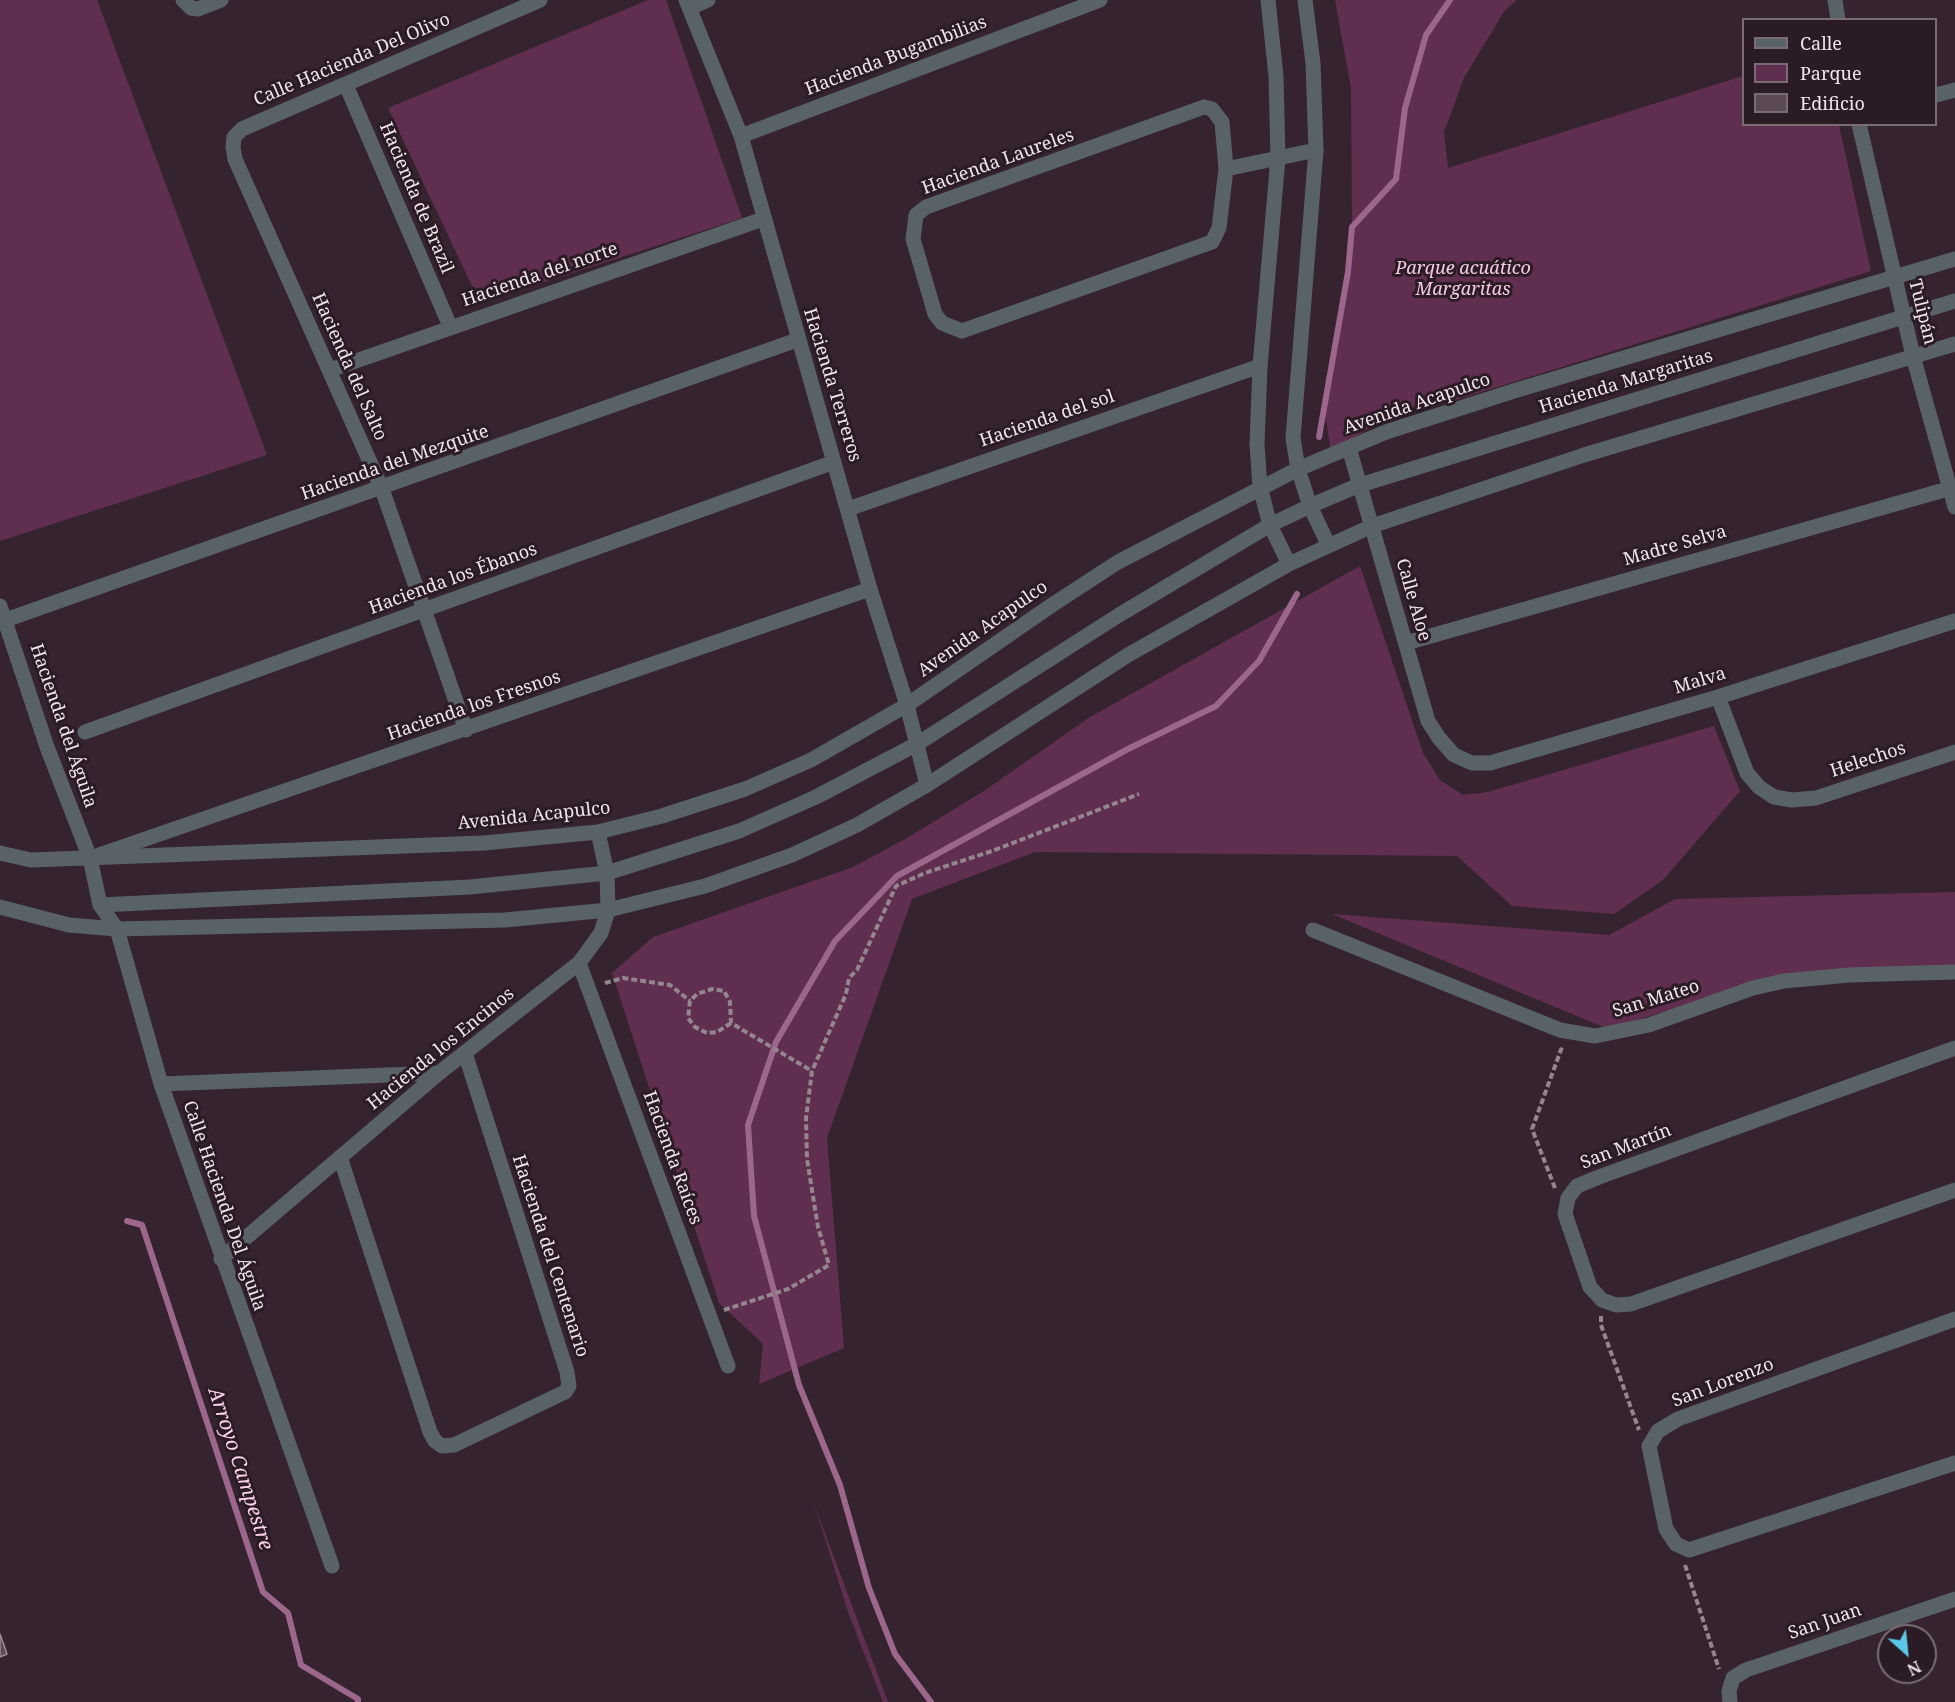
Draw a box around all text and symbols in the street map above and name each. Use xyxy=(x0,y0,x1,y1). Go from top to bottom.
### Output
street label: Calle Hacienda Del Olivo xyxy=(251,9,453,111)
street label: Hacienda Bugambilias xyxy=(802,11,990,101)
legend xyxy=(1742,18,1937,126)
text: Calle xyxy=(1800,31,1842,55)
text: Parque xyxy=(1800,61,1862,85)
text: Edificio xyxy=(1800,91,1865,115)
street label: Hacienda de Brazil xyxy=(374,119,458,277)
street label: Hacienda Laureles xyxy=(919,124,1077,200)
street label: Hacienda del norte xyxy=(459,238,621,312)
park label: Parque acuático Margaritas xyxy=(1395,258,1531,300)
street label: Tulipán xyxy=(1903,277,1941,347)
street label: Hacienda del Salto xyxy=(307,290,391,444)
street label: Hacienda Terreros xyxy=(798,306,866,464)
street label: Hacienda Margaritas xyxy=(1537,345,1715,419)
street label: Avenida Acapulco xyxy=(1341,369,1493,439)
street label: Hacienda del sol xyxy=(977,386,1117,452)
street label: Hacienda del Mezquite xyxy=(298,421,492,505)
street label: Madre Selva xyxy=(1621,521,1729,571)
street label: Hacienda los Ébanos xyxy=(366,539,540,619)
street label: Calle Aloe xyxy=(1391,556,1435,644)
street label: Avenida Acapulco xyxy=(914,576,1052,682)
street label: Hacienda del Águila xyxy=(25,641,101,811)
street label: Malva xyxy=(1671,663,1729,699)
street label: Hacienda los Fresnos xyxy=(385,666,563,746)
street label: Helechos xyxy=(1828,738,1908,782)
street label: Avenida Acapulco xyxy=(457,797,611,835)
street label: San Mateo xyxy=(1610,976,1702,1022)
street label: Hacienda los Encinos xyxy=(363,983,519,1115)
street label: Hacienda Raíces xyxy=(638,1088,706,1228)
street label: Calle Hacienda Del Águila xyxy=(178,1098,270,1314)
street label: San Martín xyxy=(1578,1120,1674,1174)
street label: Hacienda del Centenario xyxy=(507,1152,593,1360)
street label: San Lorenzo xyxy=(1669,1354,1777,1412)
water label: Arroyo Campestre xyxy=(202,1385,278,1553)
street label: San Juan xyxy=(1786,1599,1864,1645)
north arrow xyxy=(1877,1624,1937,1684)
text: N xyxy=(1904,1656,1925,1681)

